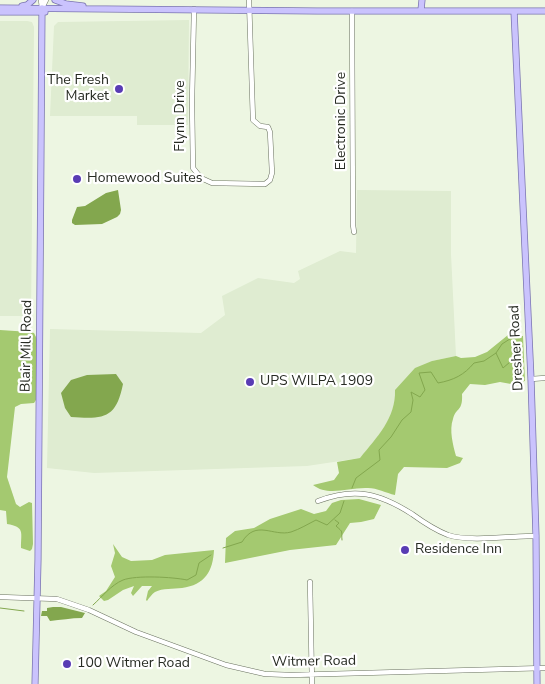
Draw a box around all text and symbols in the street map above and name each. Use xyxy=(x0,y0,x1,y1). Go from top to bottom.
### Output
street label: Electronic Drive xyxy=(334,72,350,170)
place label: The Fresh Market xyxy=(47,73,109,105)
street label: Flynn Drive xyxy=(173,80,189,152)
marker: The Fresh Market xyxy=(113,83,125,95)
place label: Homewood Suites xyxy=(87,171,203,187)
marker: Homewood Suites xyxy=(71,173,83,185)
street label: Blair Mill Road xyxy=(18,300,36,392)
street label: Dresher Road xyxy=(506,305,528,391)
place label: UPS WILPA 1909 xyxy=(260,374,373,390)
marker: UPS WILPA 1909 xyxy=(244,376,256,388)
place label: Residence Inn xyxy=(415,542,502,558)
marker: Residence Inn xyxy=(399,544,411,556)
street label: Witmer Road xyxy=(272,653,356,671)
place label: 100 Witmer Road xyxy=(77,656,190,672)
marker: 100 Witmer Road xyxy=(61,658,73,670)

